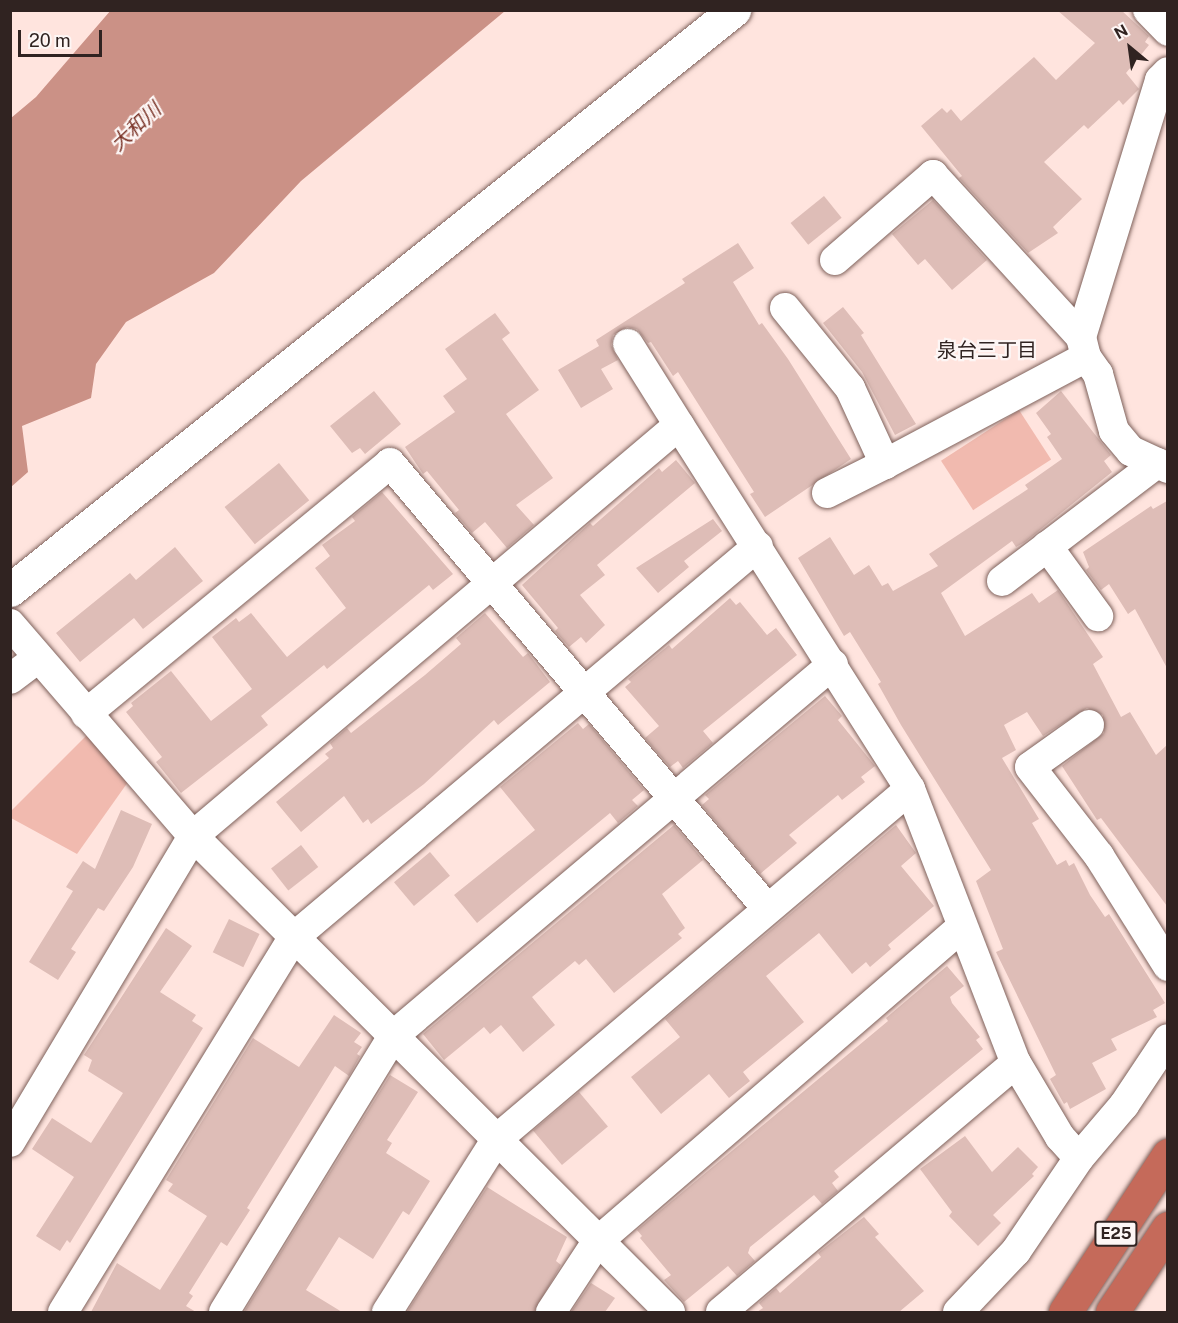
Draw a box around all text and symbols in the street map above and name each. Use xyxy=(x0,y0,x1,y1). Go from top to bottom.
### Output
scale bar xyxy=(21,18,105,56)
north arrow xyxy=(1100,18,1160,78)
text: N xyxy=(1111,20,1131,43)
text: 20 m xyxy=(29,30,71,51)
water label: 大和川 xyxy=(106,98,166,156)
district label: 泉台三丁目 xyxy=(937,338,1037,362)
road number: E25 xyxy=(1094,1221,1138,1247)

